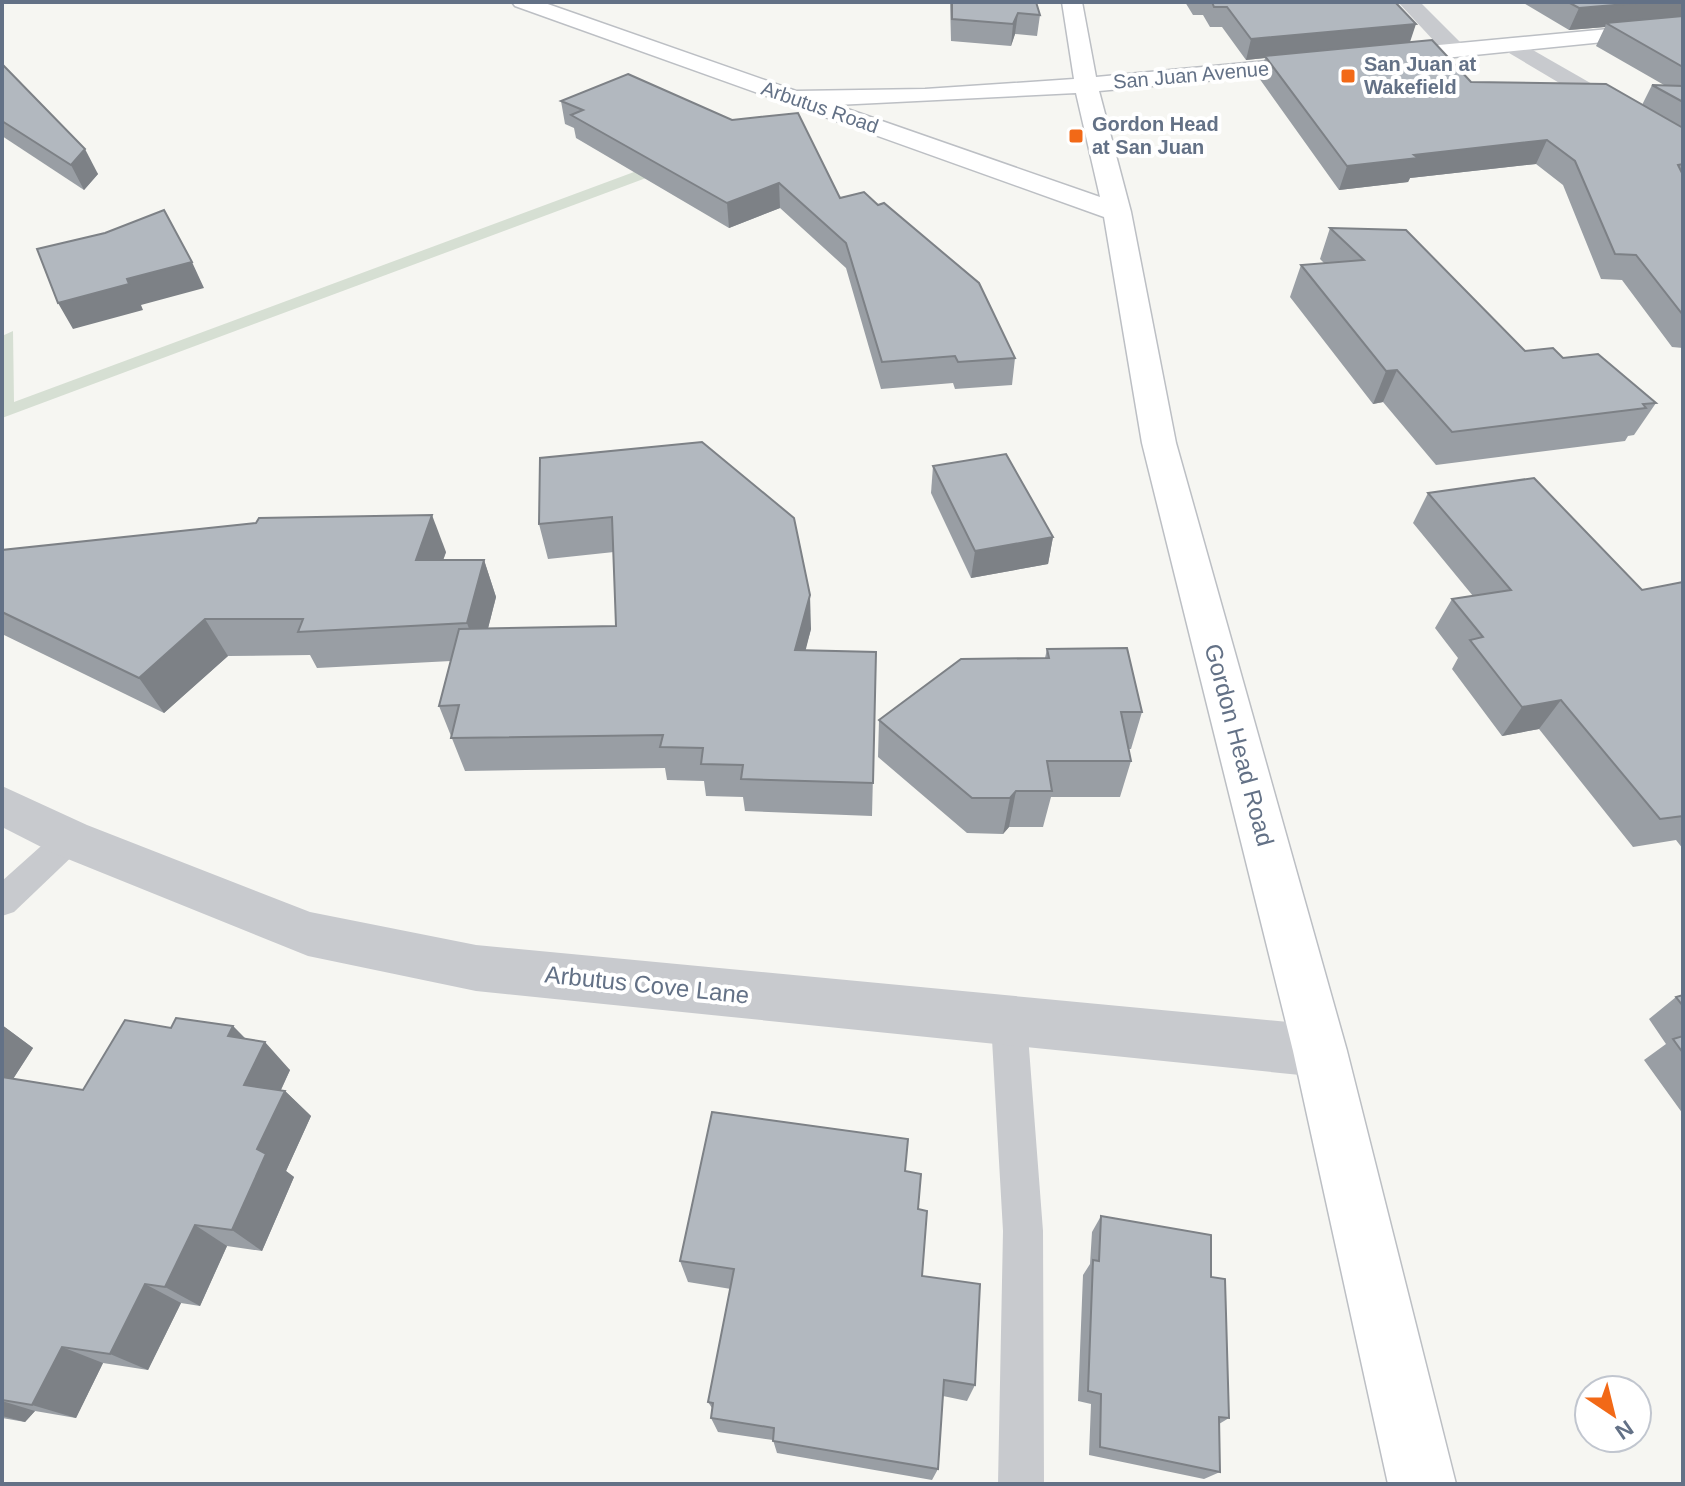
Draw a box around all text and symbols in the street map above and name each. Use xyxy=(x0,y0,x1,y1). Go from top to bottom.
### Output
place label: San Juan at Wakefield xyxy=(1364,53,1477,98)
street label: San Juan Avenue xyxy=(1112,57,1270,93)
marker: San Juan at Wakefield xyxy=(1339,67,1357,85)
street label: Arbutus Road xyxy=(759,77,881,137)
place label: Gordon Head at San Juan xyxy=(1092,113,1219,158)
marker: Gordon Head at San Juan xyxy=(1067,127,1085,145)
street label: Gordon Head Road xyxy=(1200,641,1279,849)
street label: Arbutus Cove Lane xyxy=(543,960,751,1009)
north arrow xyxy=(1573,1374,1653,1454)
text: N xyxy=(1611,1415,1638,1445)

